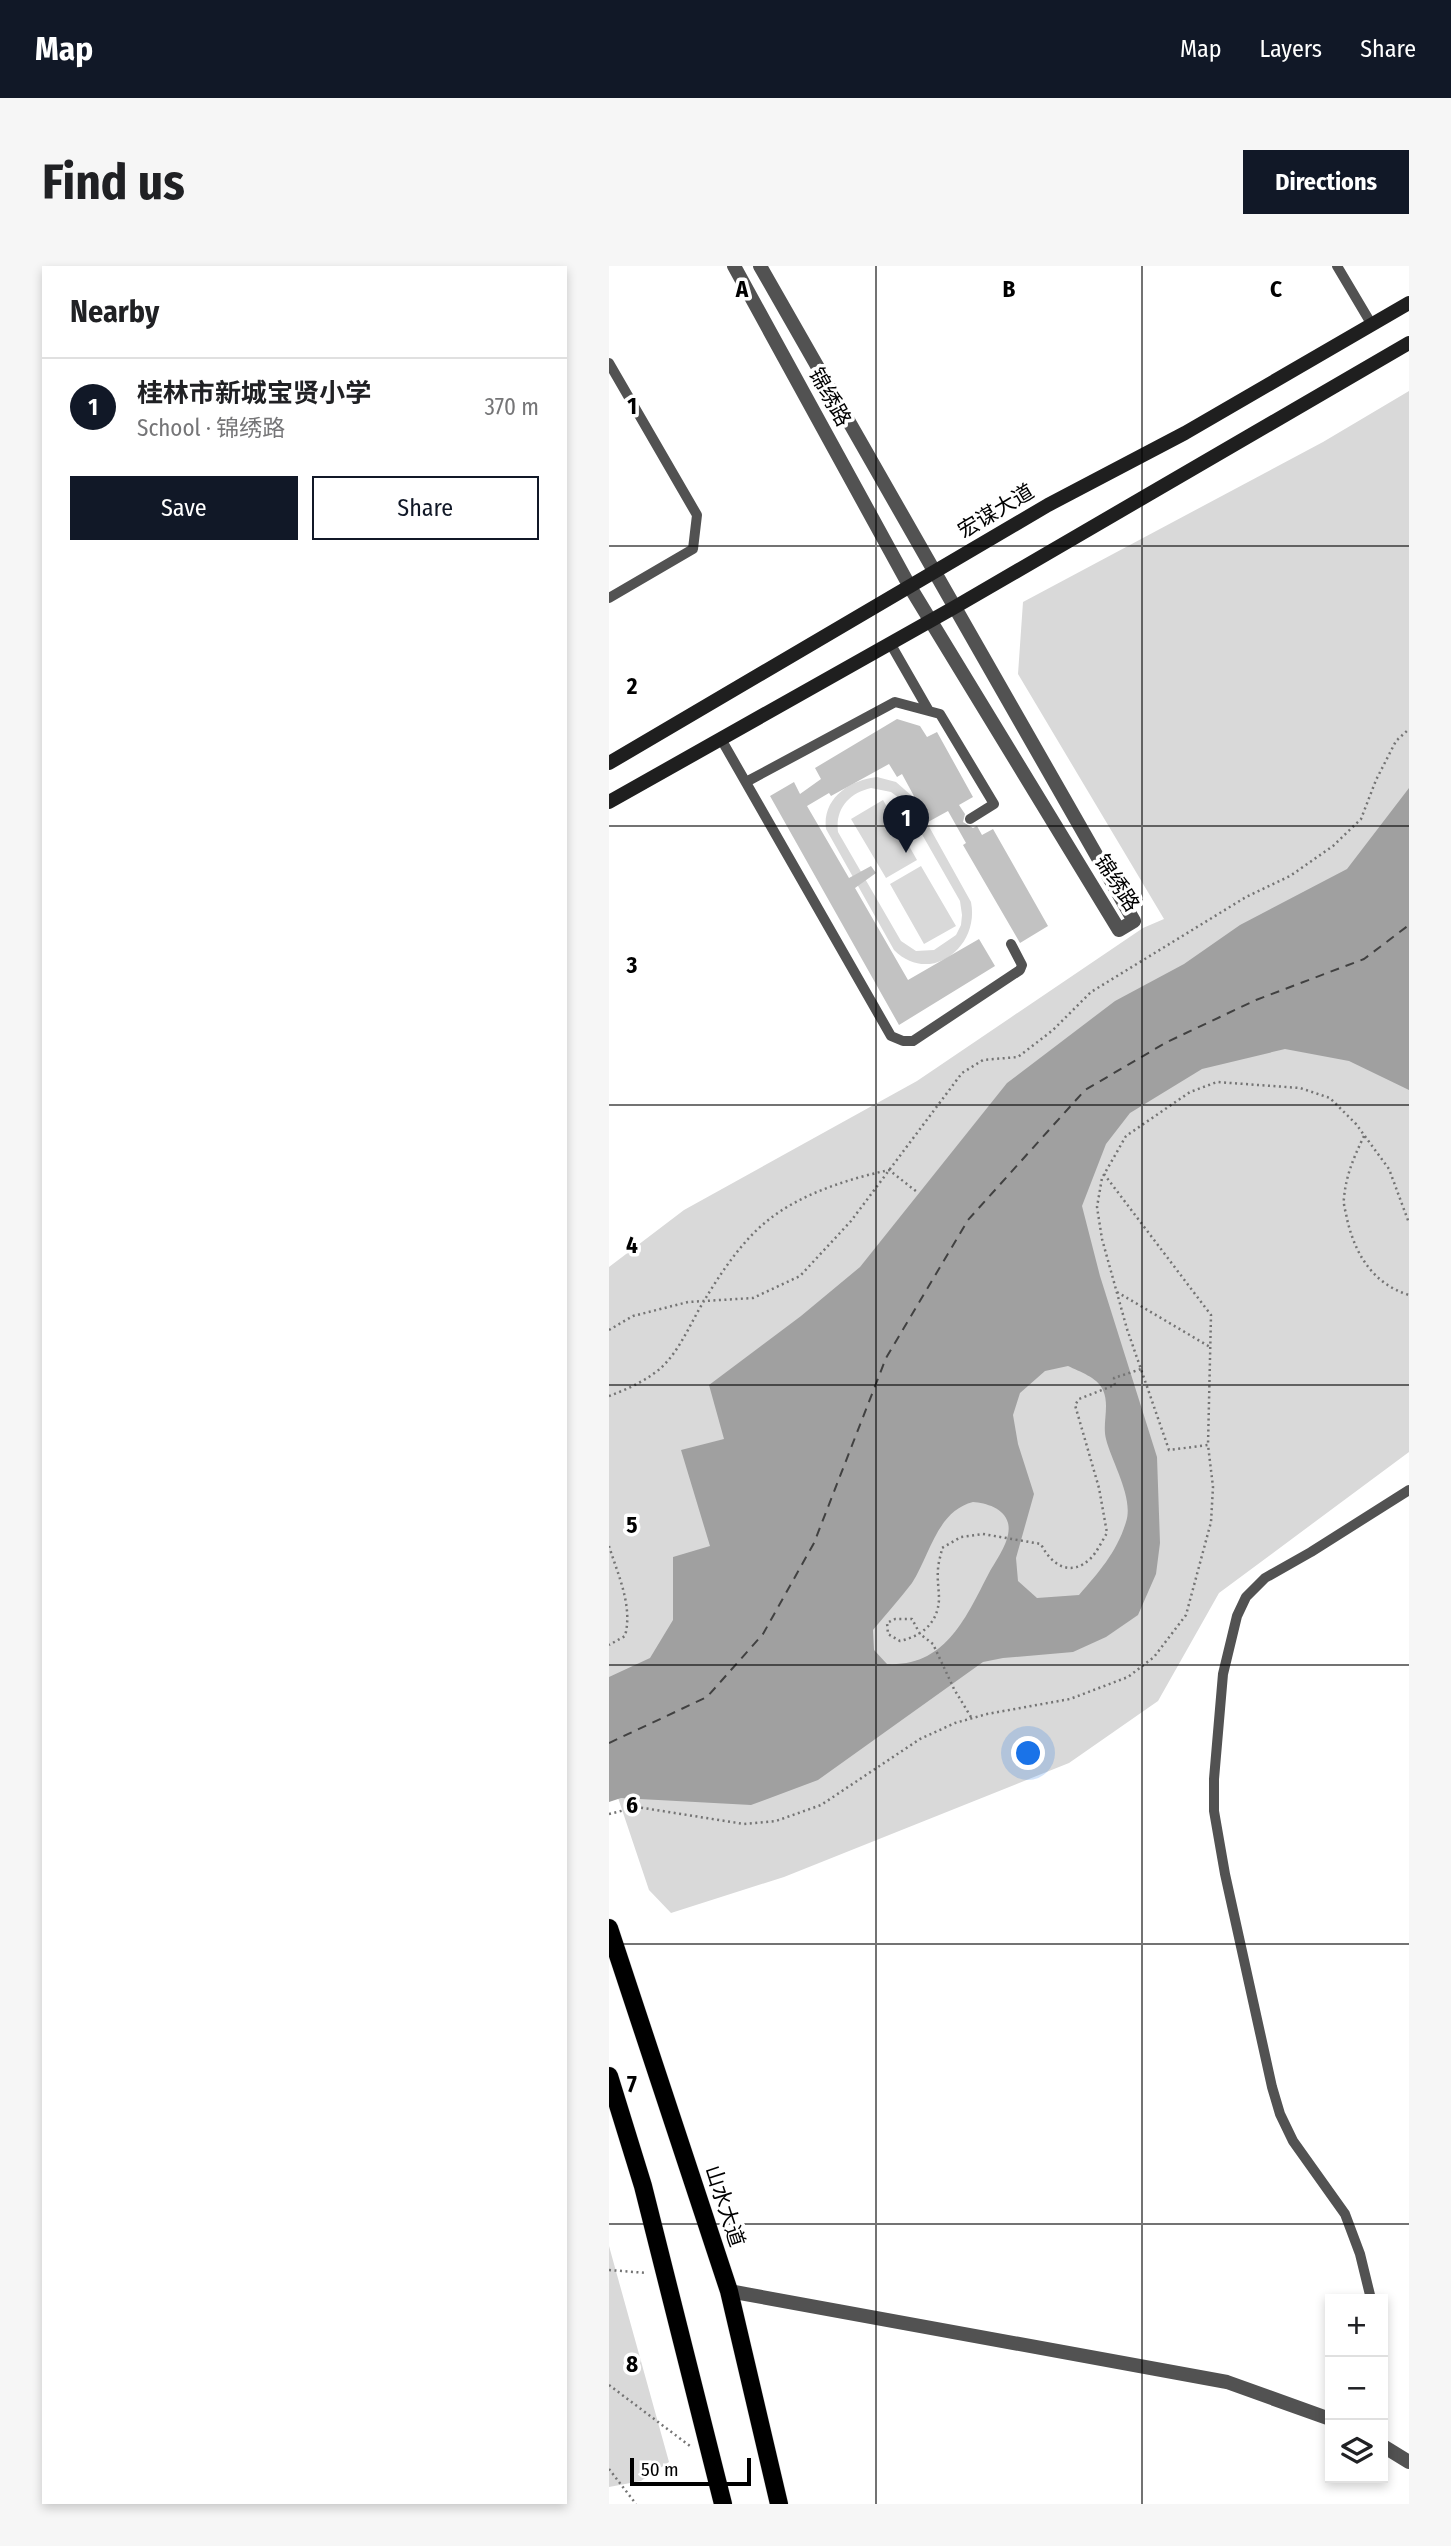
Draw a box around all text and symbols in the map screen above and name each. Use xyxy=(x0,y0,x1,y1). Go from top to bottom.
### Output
text: Map xyxy=(35,29,93,69)
text: Map xyxy=(1180,35,1222,63)
text: Layers xyxy=(1260,35,1322,63)
text: Share xyxy=(1360,35,1416,63)
button: Directions xyxy=(1243,150,1409,214)
text: Find us xyxy=(42,153,185,212)
text: A xyxy=(735,275,749,303)
text: B xyxy=(1003,275,1016,303)
text: C xyxy=(1270,275,1282,303)
text: Nearby xyxy=(70,294,159,330)
street label: 锦绣路 xyxy=(803,363,857,431)
text: 桂林市新城宝贤小学 xyxy=(137,378,371,409)
text: 1 xyxy=(627,392,637,420)
text: 1 xyxy=(88,393,98,421)
text: 370 m xyxy=(485,393,539,421)
text: School · 锦绣路 xyxy=(137,414,285,442)
button: Save xyxy=(70,476,298,540)
button: Share xyxy=(312,476,539,540)
street label: 宏谋大道 xyxy=(953,478,1039,544)
text: 2 xyxy=(626,672,638,700)
pin: 1 xyxy=(883,795,929,853)
street label: 锦绣路 xyxy=(1089,850,1145,916)
text: 3 xyxy=(626,951,638,979)
text: 4 xyxy=(626,1231,638,1259)
text: 5 xyxy=(626,1511,638,1539)
your location xyxy=(1011,1736,1045,1770)
text: 6 xyxy=(626,1791,638,1819)
text: 7 xyxy=(627,2070,637,2098)
street label: 山水大道 xyxy=(700,2162,750,2250)
map controls xyxy=(1325,2294,1388,2483)
button: + xyxy=(1325,2294,1388,2357)
text: 8 xyxy=(626,2350,638,2378)
button: − xyxy=(1325,2357,1388,2420)
button: layers xyxy=(1325,2420,1388,2483)
scale bar xyxy=(630,2455,751,2487)
text: 50 m xyxy=(641,2458,679,2481)

